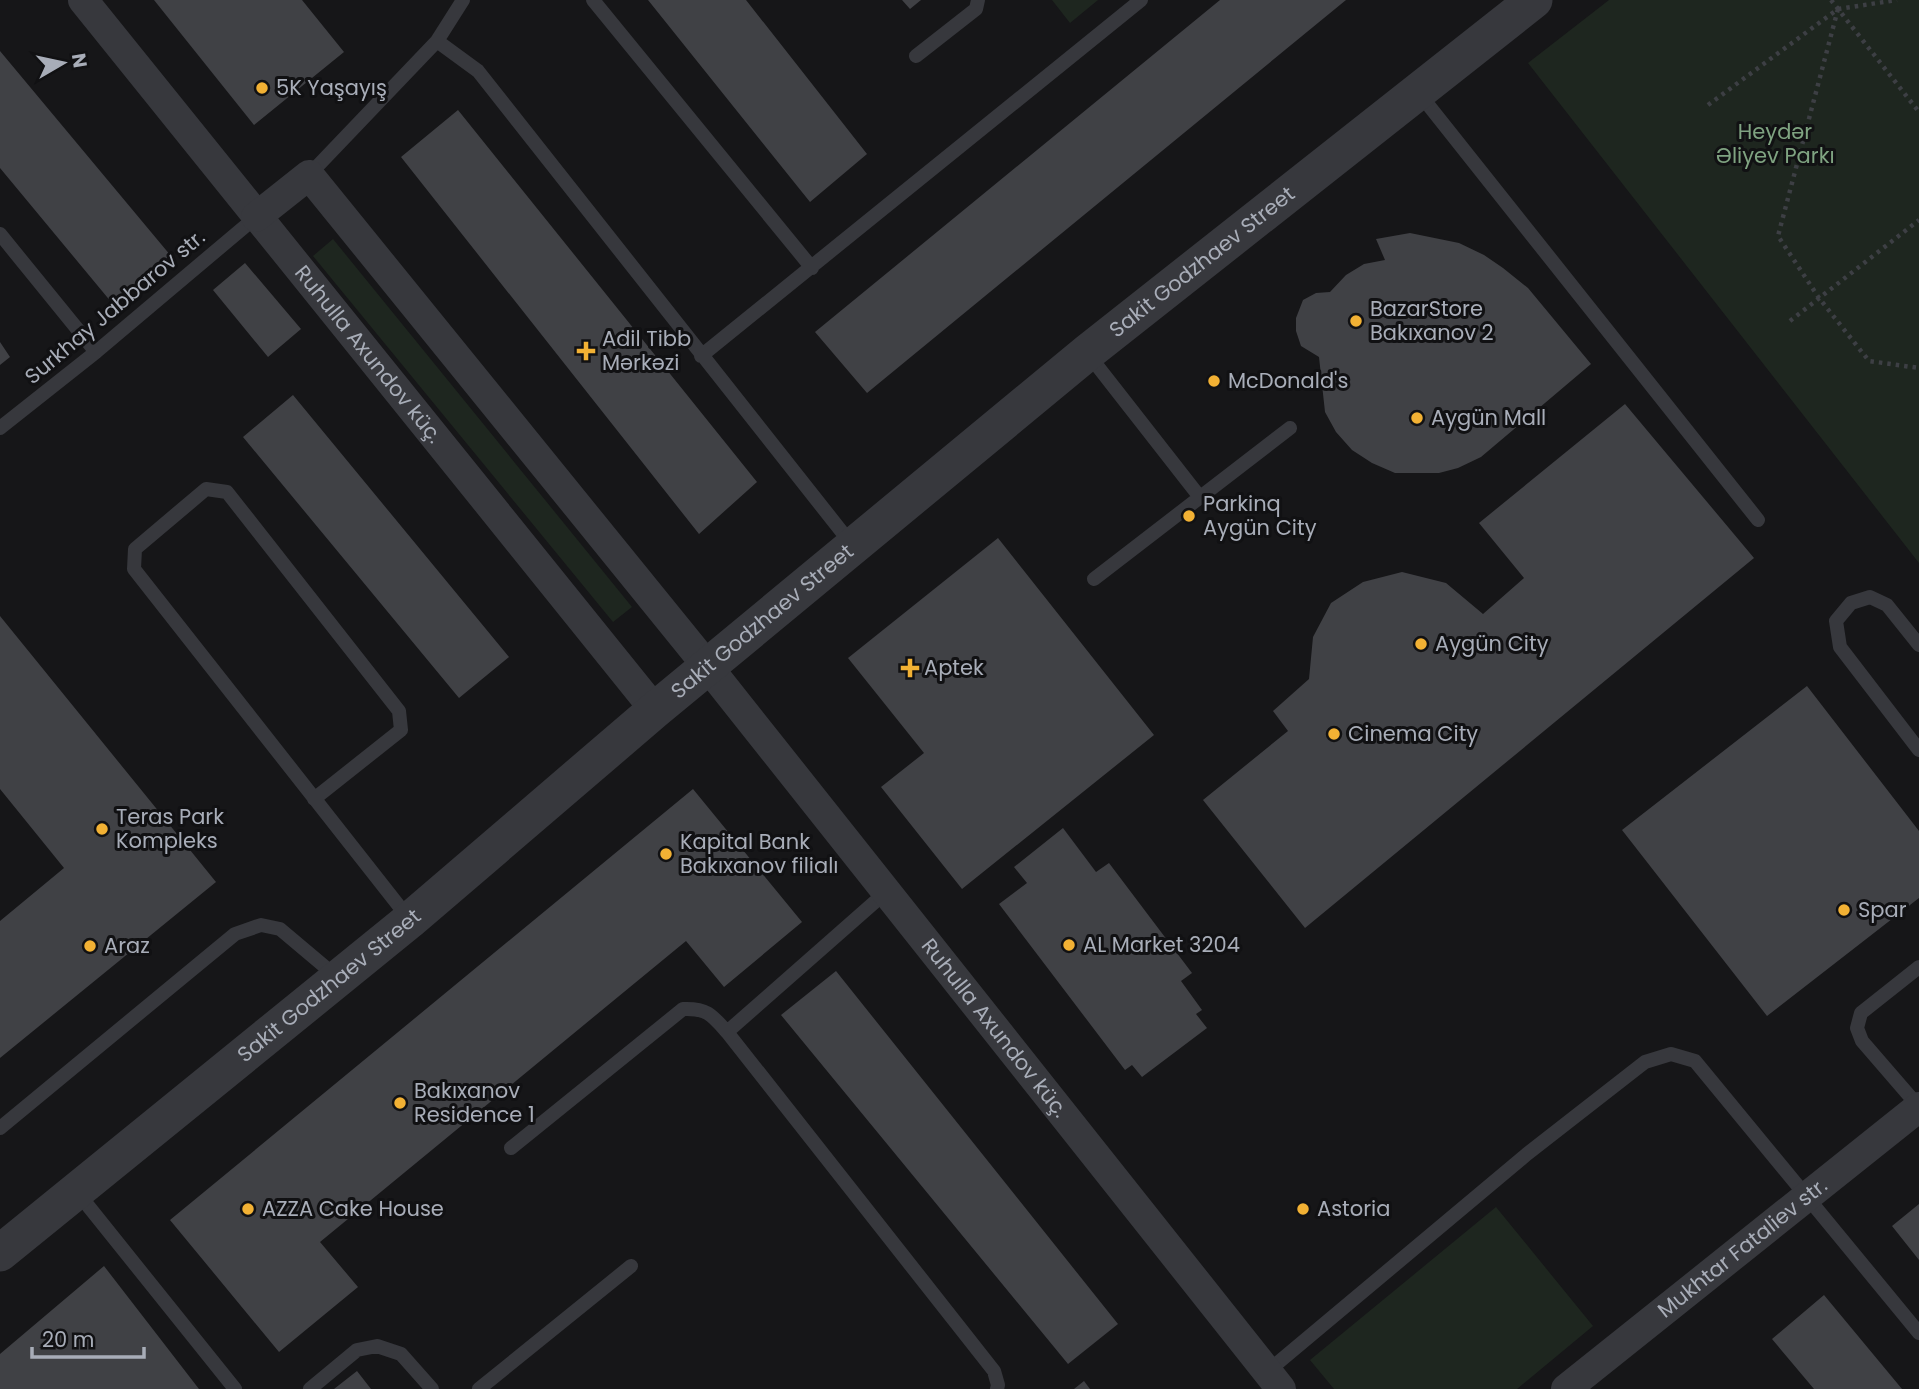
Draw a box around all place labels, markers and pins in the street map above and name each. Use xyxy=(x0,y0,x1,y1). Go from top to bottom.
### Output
place label: 5K Yaşayış xyxy=(276,73,387,102)
marker: 5K Yaşayış xyxy=(254,80,270,96)
place label: BazarStore Bakıxanov 2 xyxy=(1370,294,1494,347)
marker: BazarStore Bakıxanov 2 xyxy=(1348,313,1364,329)
place label: Adil Tibb Mərkəzi xyxy=(602,324,691,377)
marker: Adil Tibb Mərkəzi xyxy=(576,341,596,361)
place label: McDonald's xyxy=(1228,366,1348,395)
marker: McDonald's xyxy=(1206,373,1222,389)
place label: Aygün Mall xyxy=(1431,403,1546,432)
marker: Aygün Mall xyxy=(1409,410,1425,426)
place label: Parkinq Aygün City xyxy=(1203,489,1317,542)
marker: Parkinq Aygün City xyxy=(1181,508,1197,524)
place label: Aygün City xyxy=(1435,629,1549,658)
marker: Aygün City xyxy=(1413,636,1429,652)
place label: Aptek xyxy=(924,653,984,682)
marker: Aptek xyxy=(902,660,918,676)
place label: Cinema City xyxy=(1348,719,1478,748)
marker: Cinema City xyxy=(1326,726,1342,742)
place label: Teras Park Kompleks xyxy=(116,802,224,855)
marker: Teras Park Kompleks xyxy=(94,821,110,837)
place label: Kapital Bank Bakıxanov filialı xyxy=(680,827,839,880)
marker: Kapital Bank Bakıxanov filialı xyxy=(658,846,674,862)
place label: Spar xyxy=(1858,895,1907,924)
marker: Spar xyxy=(1836,902,1852,918)
place label: AL Market 3204 xyxy=(1083,930,1240,959)
place label: Araz xyxy=(104,931,150,960)
marker: AL Market 3204 xyxy=(1061,937,1077,953)
marker: Araz xyxy=(82,938,98,954)
place label: Bakıxanov Residence 1 xyxy=(414,1076,535,1129)
marker: Bakıxanov Residence 1 xyxy=(392,1095,408,1111)
place label: AZZA Cake House xyxy=(262,1194,444,1223)
place label: Astoria xyxy=(1317,1194,1390,1223)
marker: AZZA Cake House xyxy=(240,1201,256,1217)
marker: Astoria xyxy=(1295,1201,1311,1217)

